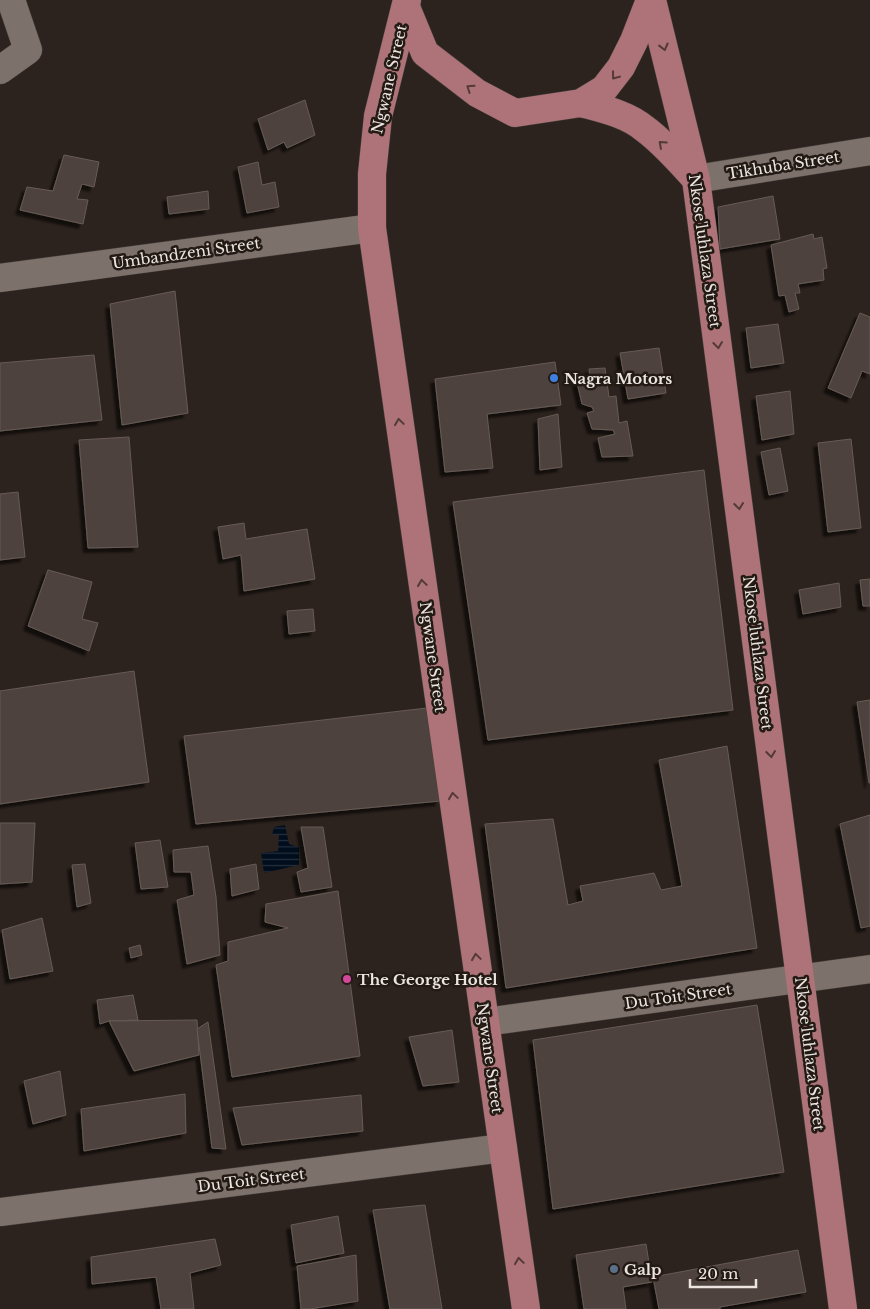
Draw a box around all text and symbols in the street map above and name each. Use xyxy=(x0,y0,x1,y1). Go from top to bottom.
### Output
street label: Ngwane Street xyxy=(367,22,411,135)
one-way arrow xyxy=(658,43,669,52)
one-way arrow xyxy=(612,70,620,79)
one-way arrow xyxy=(466,85,476,94)
one-way arrow xyxy=(658,141,667,150)
street label: Tikhuba Street xyxy=(725,147,841,183)
street label: Nkose'luhlaza Street xyxy=(685,173,725,329)
street label: Umbandzeni Street xyxy=(111,233,261,273)
one-way arrow xyxy=(712,340,722,349)
place label: Nagra Motors xyxy=(564,369,672,388)
marker: Nagra Motors xyxy=(548,372,560,384)
one-way arrow xyxy=(394,418,405,426)
one-way arrow xyxy=(733,501,743,510)
street label: Nkose'luhlaza Street xyxy=(739,575,777,731)
one-way arrow xyxy=(418,579,428,587)
street label: Ngwane Street xyxy=(416,601,450,714)
one-way arrow xyxy=(765,750,776,758)
one-way arrow xyxy=(448,791,459,799)
one-way arrow xyxy=(471,952,482,960)
place label: The George Hotel xyxy=(357,970,498,989)
marker: The George Hotel xyxy=(341,973,353,985)
street label: Nkose'luhlaza Street xyxy=(791,976,829,1132)
street label: Du Toit Street xyxy=(623,979,733,1013)
street label: Ngwane Street xyxy=(473,1002,507,1115)
street label: Du Toit Street xyxy=(196,1164,306,1196)
one-way arrow xyxy=(515,1256,525,1265)
scale bar xyxy=(690,1256,756,1288)
place label: Galp xyxy=(624,1260,662,1279)
marker: Galp xyxy=(608,1263,620,1275)
text: 20 m xyxy=(698,1264,738,1283)

